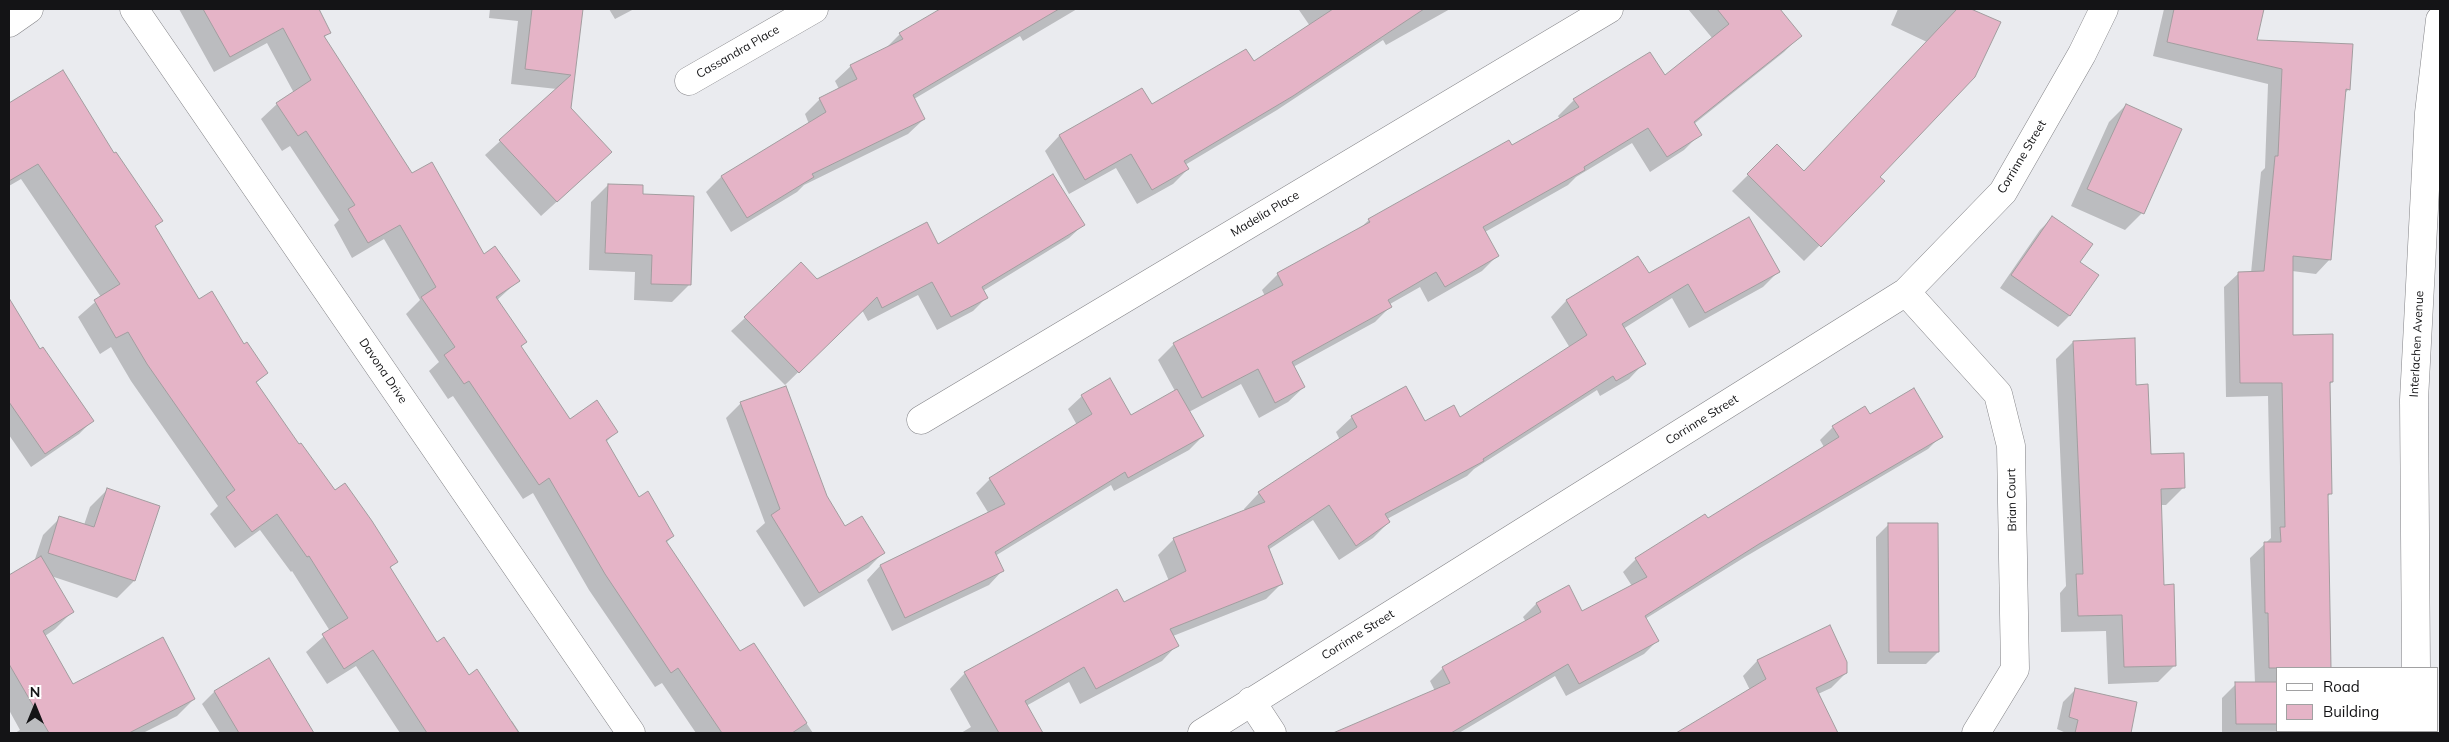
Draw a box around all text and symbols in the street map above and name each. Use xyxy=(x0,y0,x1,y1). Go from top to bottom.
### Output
street label: Cassandra Place xyxy=(694,22,782,82)
street label: Corrinne Street xyxy=(1994,118,2050,196)
street label: Madelia Place xyxy=(1228,188,1302,240)
street label: Interlachen Avenue xyxy=(2407,290,2427,398)
street label: Davona Drive xyxy=(356,336,410,406)
street label: Corrinne Street xyxy=(1663,392,1741,448)
street label: Brian Court xyxy=(2004,468,2020,532)
street label: Corrinne Street xyxy=(1319,607,1397,663)
legend xyxy=(2276,667,2439,732)
text: Road xyxy=(2323,677,2360,696)
north arrow xyxy=(10,682,60,732)
text: N xyxy=(30,683,40,701)
text: Building xyxy=(2323,702,2379,721)

